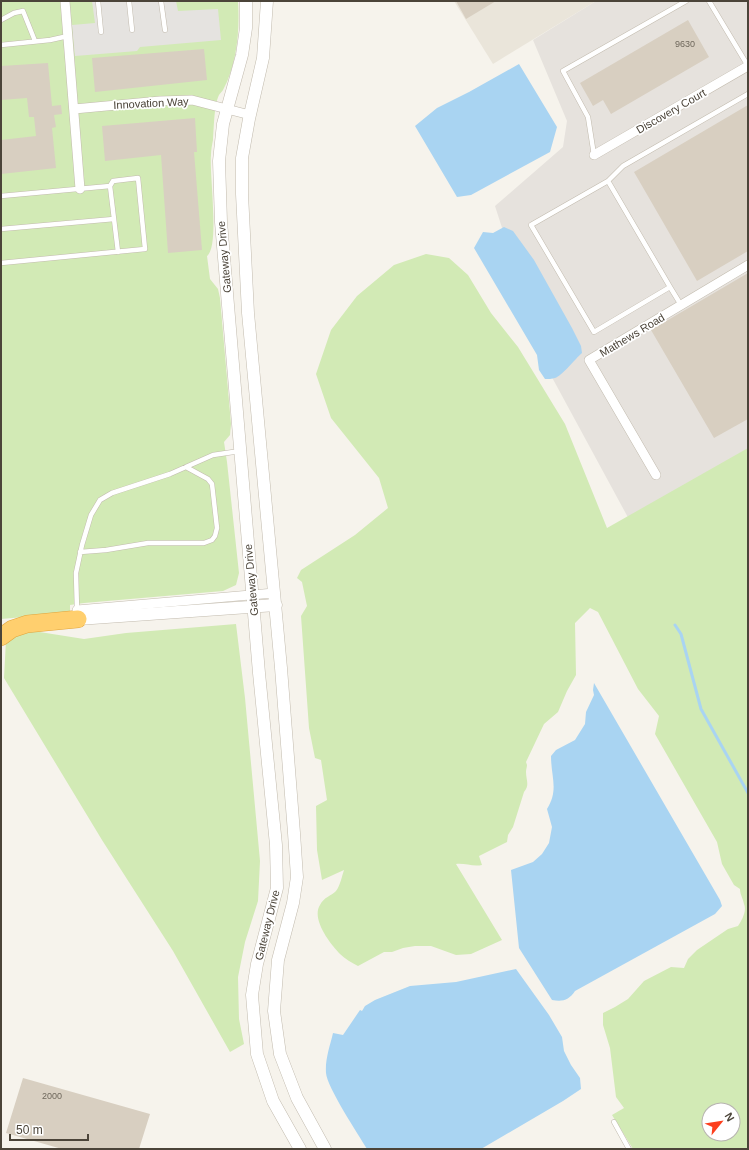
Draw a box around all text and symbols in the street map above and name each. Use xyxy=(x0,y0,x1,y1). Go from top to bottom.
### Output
house number: 9630 xyxy=(675,39,695,49)
street label: Discovery Court xyxy=(634,86,708,136)
street label: Innovation Way xyxy=(113,95,189,111)
street label: Gateway Drive xyxy=(215,221,233,293)
street label: Mathews Road xyxy=(597,311,667,359)
street label: Gateway Drive xyxy=(242,544,260,616)
street label: Gateway Drive xyxy=(252,889,282,961)
house number: 2000 xyxy=(42,1091,62,1101)
north arrow xyxy=(701,1102,741,1142)
text: N xyxy=(722,1111,737,1123)
scale bar xyxy=(10,1116,88,1142)
text: 50 m xyxy=(16,1123,43,1137)

